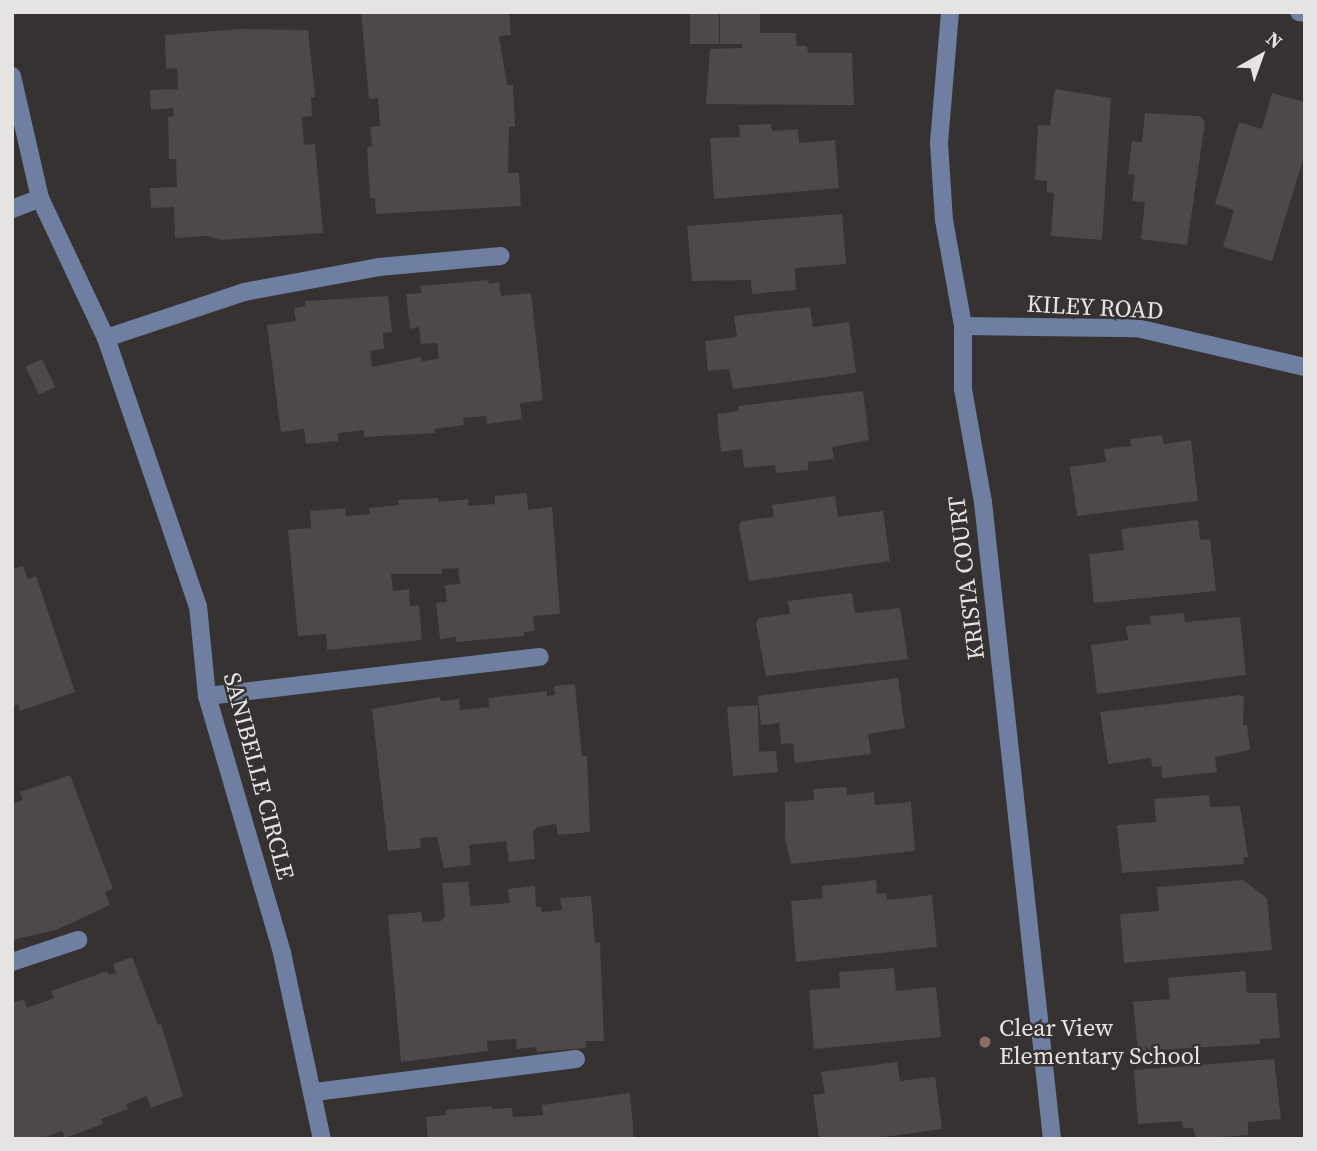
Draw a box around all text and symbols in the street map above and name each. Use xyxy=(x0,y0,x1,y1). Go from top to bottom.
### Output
north arrow xyxy=(1226,21,1296,91)
text: N xyxy=(1261,26,1288,54)
street label: KILEY ROAD xyxy=(1026,289,1164,325)
street label: KRISTA COURT xyxy=(942,494,990,662)
street label: SANIBELLE CIRCLE xyxy=(217,669,301,883)
place label: Clear View Elementary School xyxy=(999,1014,1201,1070)
marker: Clear View Elementary School xyxy=(977,1034,993,1050)

